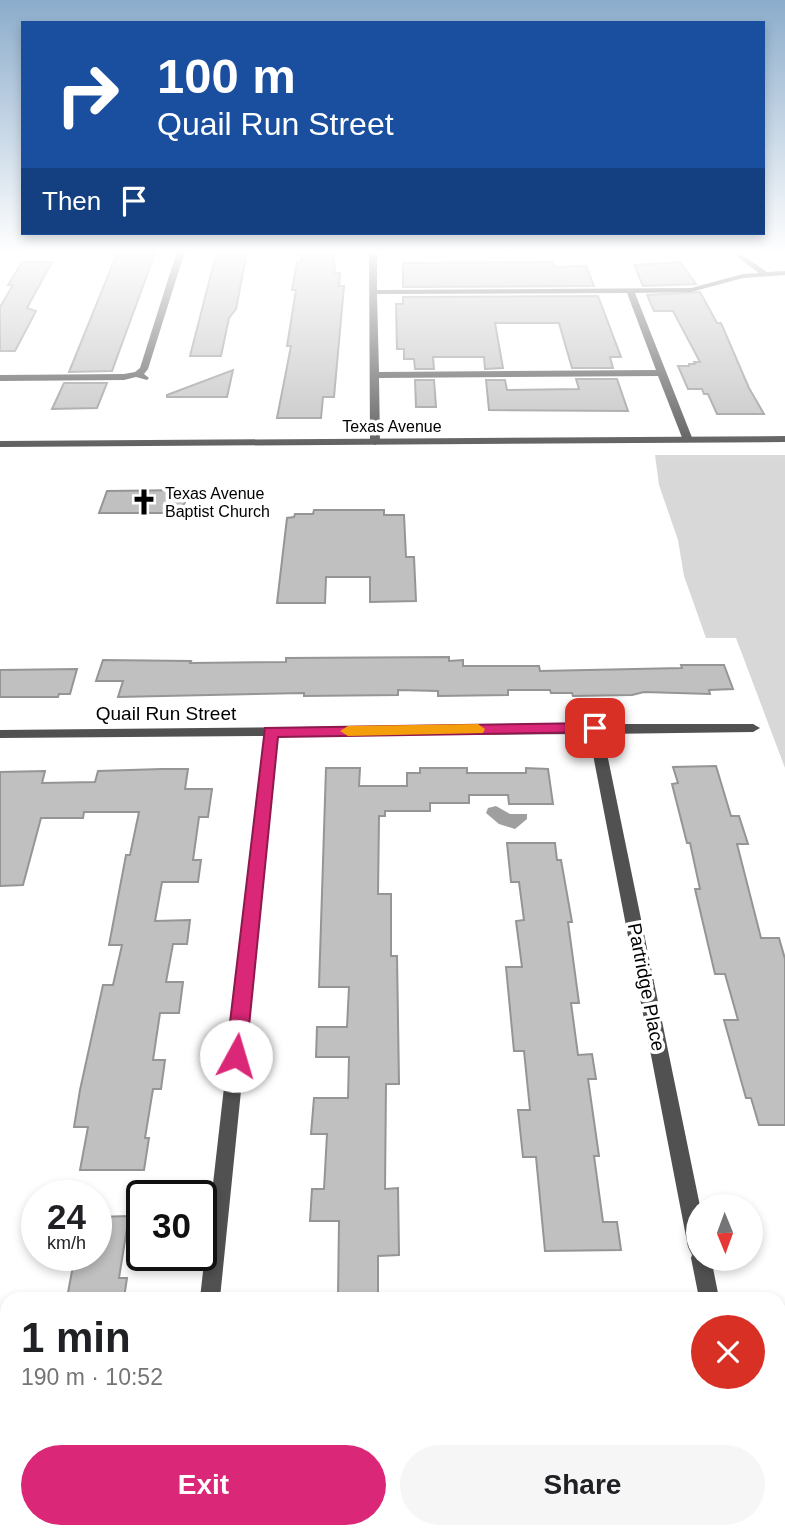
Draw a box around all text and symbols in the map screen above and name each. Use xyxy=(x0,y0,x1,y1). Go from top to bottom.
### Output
icon: right xyxy=(42,49,133,140)
text: 100 m xyxy=(157,49,296,103)
text: Quail Run Street xyxy=(157,106,394,142)
icon: arrive xyxy=(115,182,153,220)
text: Then xyxy=(42,186,101,216)
street label: Texas Avenue xyxy=(342,418,442,435)
place label: Texas Avenue Baptist Church xyxy=(165,485,270,520)
church icon: Texas Avenue Baptist Church xyxy=(129,487,159,517)
pin xyxy=(565,698,625,758)
street label: Quail Run Street xyxy=(96,703,237,724)
icon: arrive xyxy=(576,709,614,747)
street label: Partridge Place xyxy=(624,921,669,1053)
position arrow xyxy=(199,1019,273,1093)
speed limit sign: 30 xyxy=(126,1180,217,1271)
north arrow xyxy=(686,1194,763,1270)
map controls xyxy=(686,1194,763,1271)
text: 24 xyxy=(47,1197,86,1236)
text: km/h xyxy=(47,1233,86,1253)
text: 1 min xyxy=(21,1314,131,1361)
button: close xyxy=(691,1315,765,1389)
text: 190 m · 10:52 xyxy=(21,1364,163,1390)
button: Exit xyxy=(21,1445,386,1525)
button: Share xyxy=(400,1445,765,1525)

